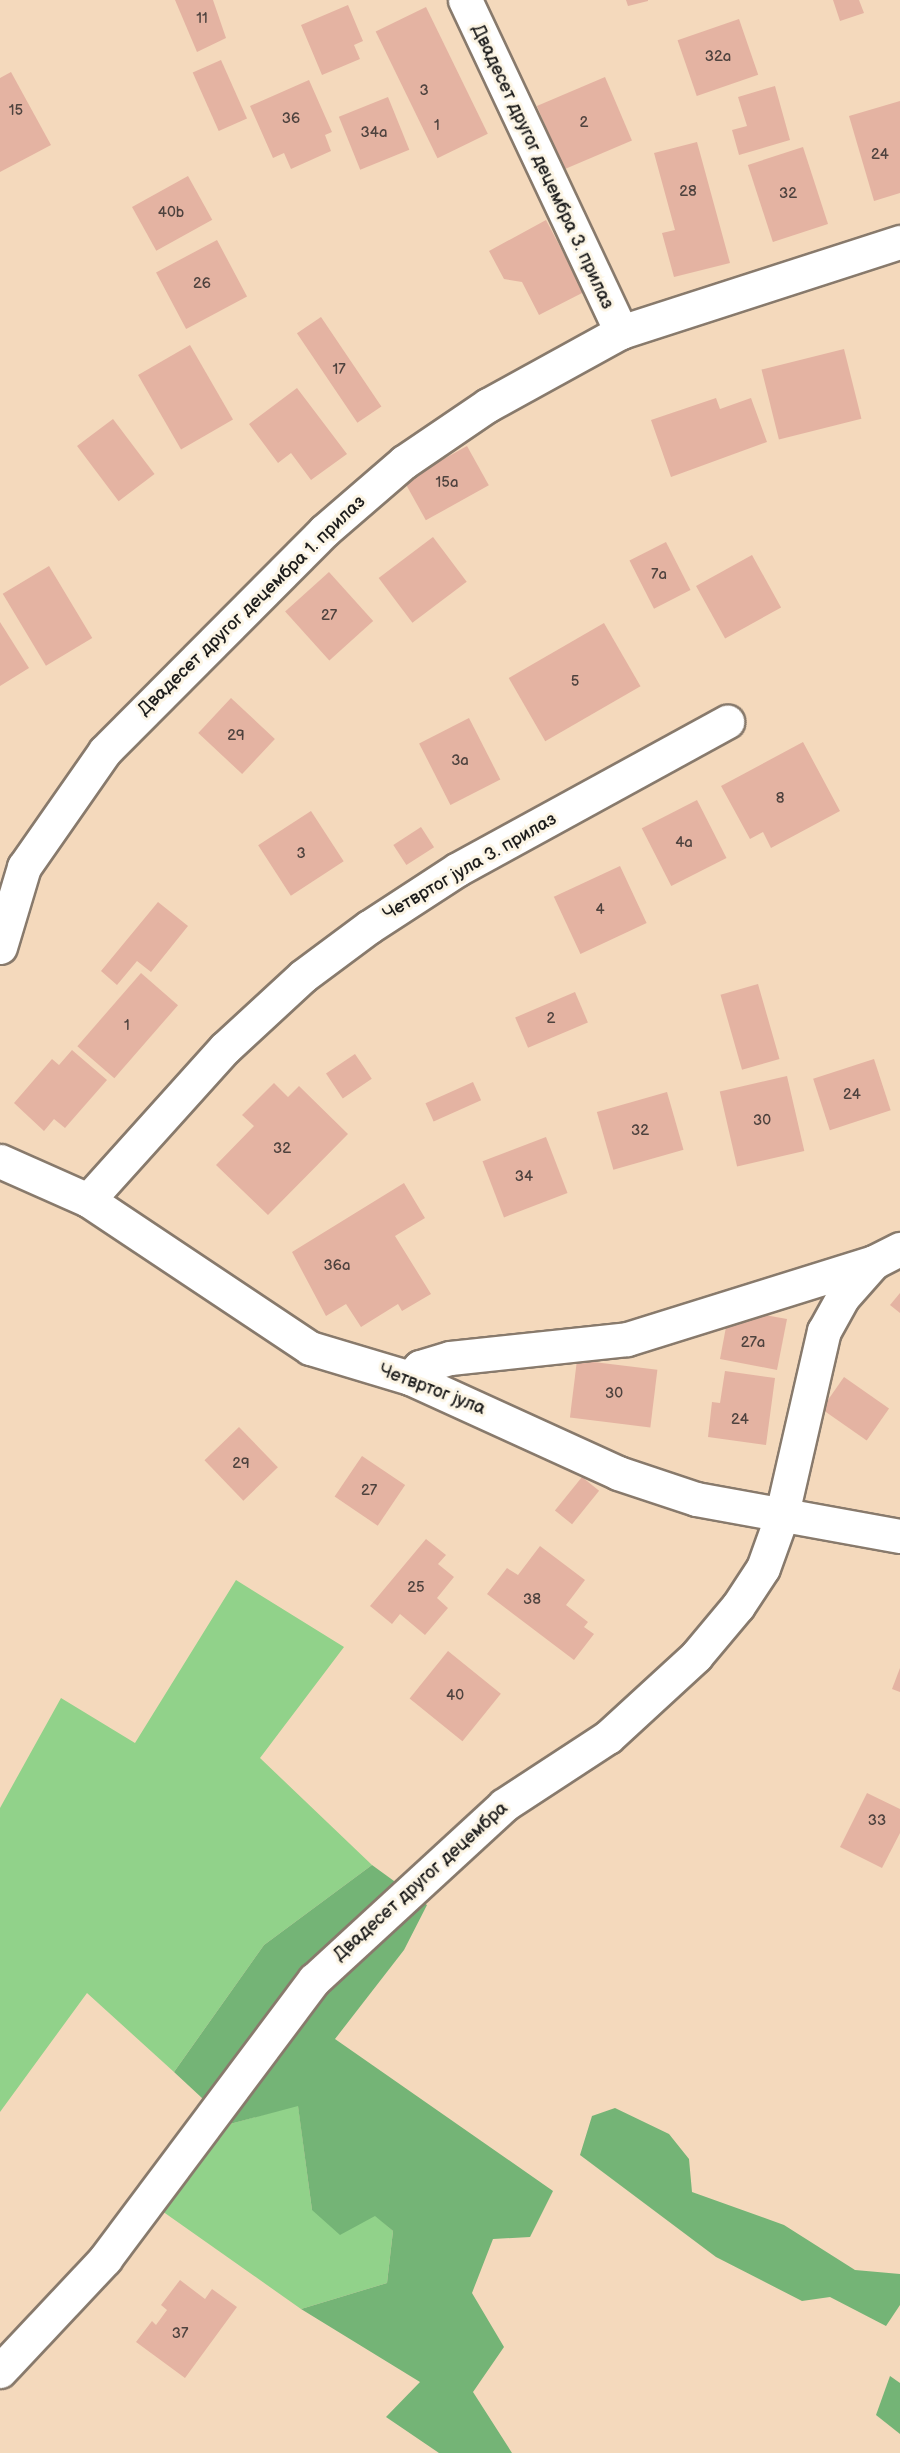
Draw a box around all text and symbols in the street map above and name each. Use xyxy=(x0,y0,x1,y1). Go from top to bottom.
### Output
house number: 11 xyxy=(196,10,208,28)
street label: Двадесет другог децембра 3. прилаз xyxy=(466,21,618,313)
house number: 32a xyxy=(705,48,731,66)
house number: 3 xyxy=(419,82,429,100)
house number: 15 xyxy=(9,102,23,120)
house number: 36 xyxy=(282,110,300,128)
house number: 2 xyxy=(580,114,588,132)
house number: 1 xyxy=(434,117,440,135)
house number: 34a xyxy=(361,124,387,142)
house number: 24 xyxy=(871,146,889,164)
house number: 28 xyxy=(679,183,697,201)
house number: 32 xyxy=(779,185,797,203)
house number: 40b xyxy=(158,204,184,222)
house number: 26 xyxy=(193,275,211,293)
house number: 17 xyxy=(332,361,346,379)
house number: 15a xyxy=(436,474,458,492)
street label: Двадесет другог децембра 1. прилаз xyxy=(134,491,370,721)
house number: 7a xyxy=(651,566,667,584)
house number: 27 xyxy=(321,607,337,625)
house number: 5 xyxy=(571,673,579,691)
house number: 29 xyxy=(227,727,245,745)
house number: 3a xyxy=(451,752,469,770)
house number: 8 xyxy=(776,790,784,808)
street label: Четвртог јула 3. прилаз xyxy=(379,808,561,926)
house number: 4a xyxy=(675,834,693,852)
house number: 3 xyxy=(296,845,306,863)
house number: 4 xyxy=(595,901,605,919)
house number: 2 xyxy=(547,1010,555,1028)
house number: 1 xyxy=(124,1017,130,1035)
house number: 24 xyxy=(843,1086,861,1104)
house number: 30 xyxy=(753,1112,771,1130)
house number: 32 xyxy=(631,1122,649,1140)
house number: 32 xyxy=(273,1140,291,1158)
house number: 34 xyxy=(515,1168,533,1186)
house number: 36a xyxy=(324,1257,350,1275)
house number: 27a xyxy=(741,1334,765,1352)
street label: Четвртог јула xyxy=(376,1360,488,1420)
house number: 30 xyxy=(605,1385,623,1403)
house number: 24 xyxy=(731,1411,749,1429)
house number: 29 xyxy=(232,1455,250,1473)
house number: 27 xyxy=(361,1482,377,1500)
house number: 25 xyxy=(407,1579,425,1597)
house number: 38 xyxy=(523,1591,541,1609)
house number: 40 xyxy=(446,1687,464,1705)
street label: Двадесет другог децембра xyxy=(329,1798,513,1966)
house number: 33 xyxy=(868,1812,886,1830)
house number: 37 xyxy=(172,2325,188,2343)

